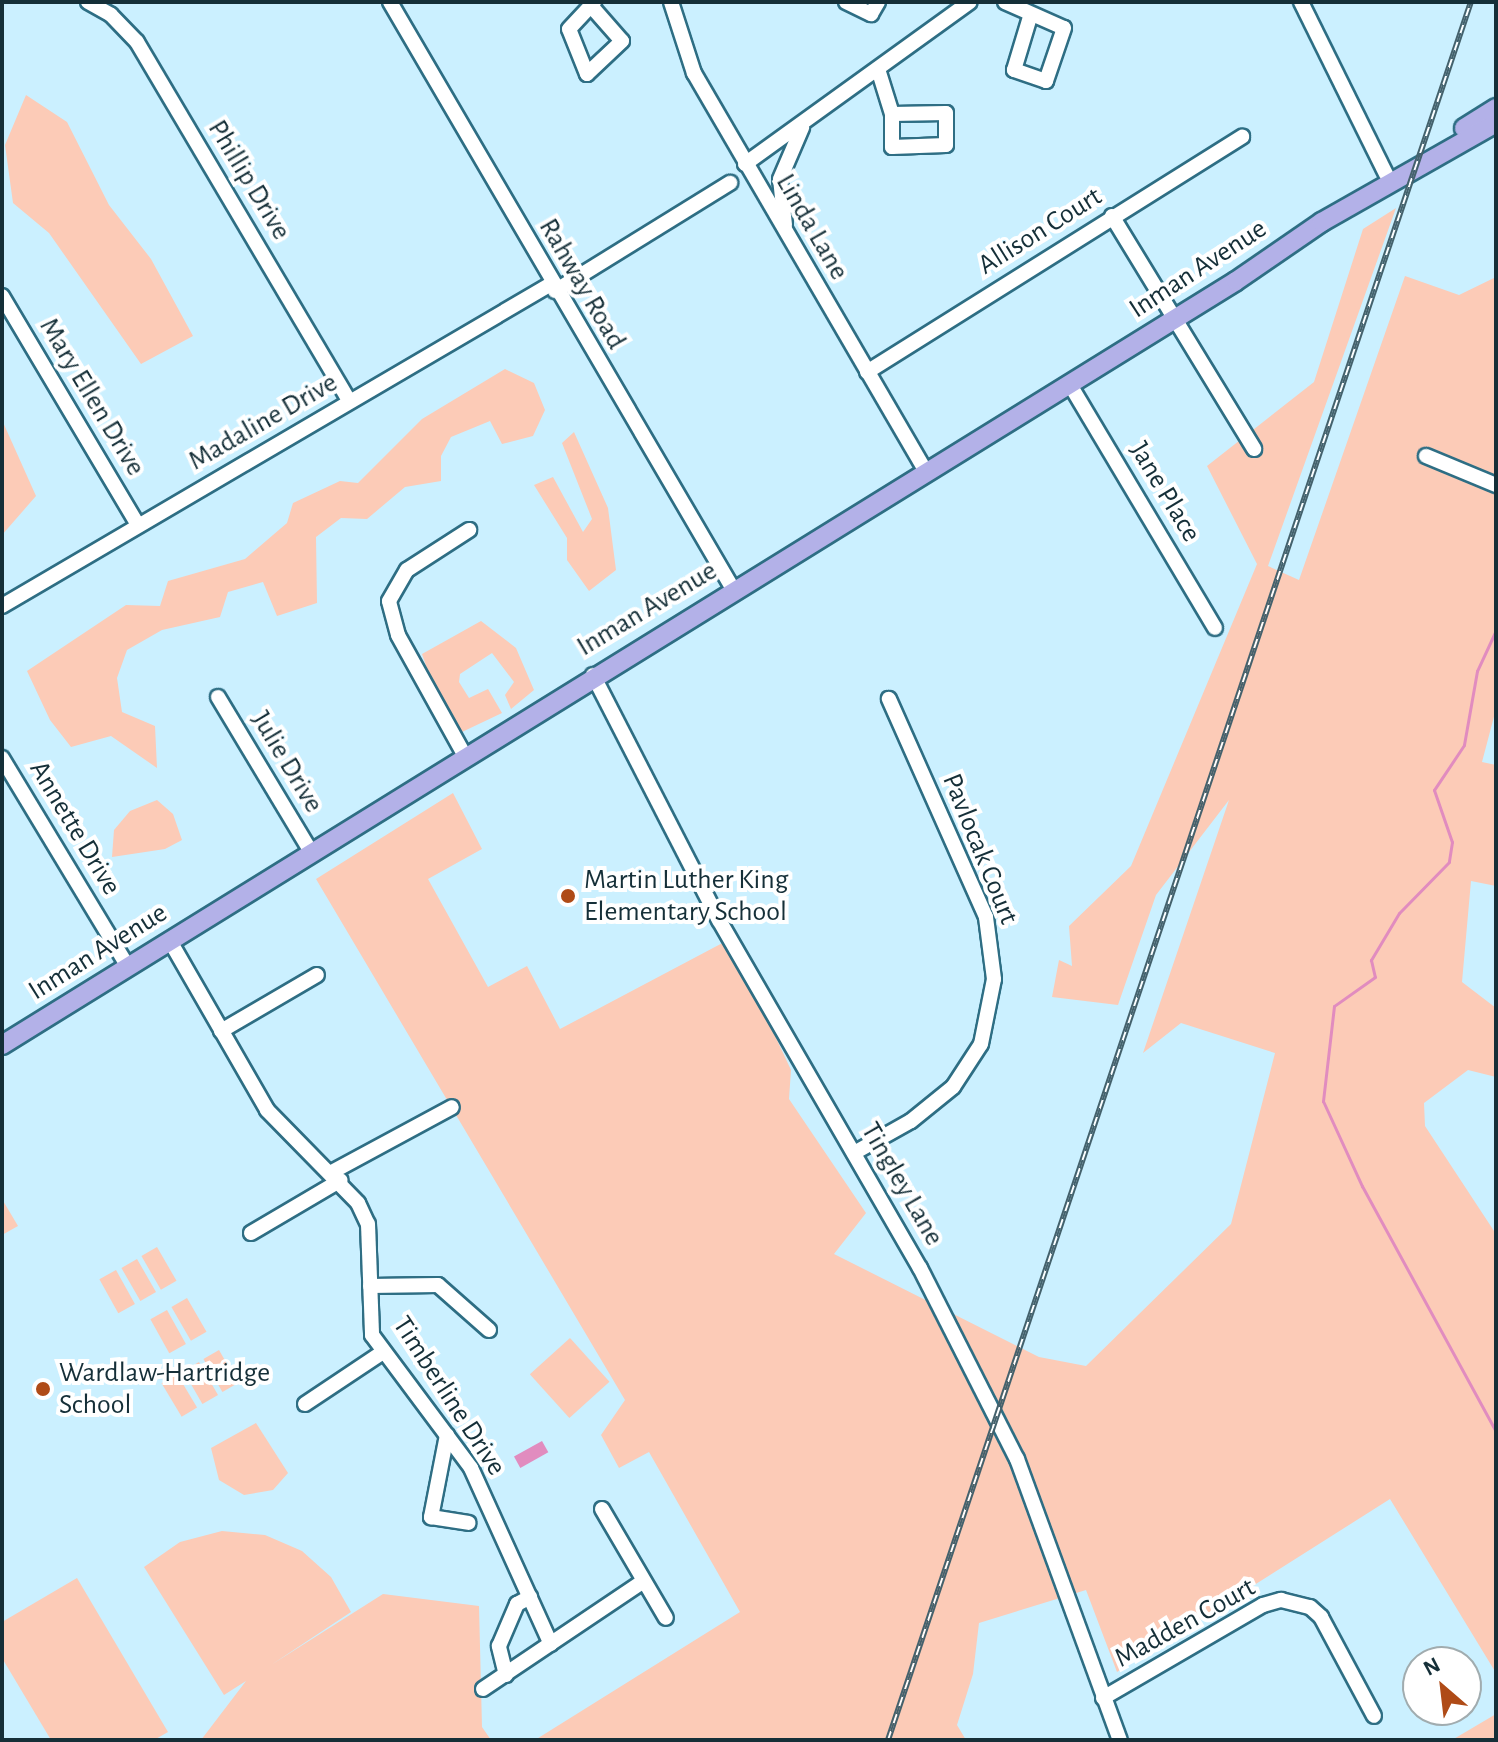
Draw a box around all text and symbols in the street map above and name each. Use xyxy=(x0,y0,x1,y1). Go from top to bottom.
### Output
street label: Phillip Drive xyxy=(200,114,298,246)
street label: Linda Lane xyxy=(768,168,856,286)
street label: Allison Court xyxy=(972,180,1108,282)
street label: Inman Avenue xyxy=(1123,212,1273,326)
street label: Rahway Road xyxy=(531,213,633,355)
street label: Mary Ellen Drive xyxy=(32,312,152,482)
street label: Madaline Drive xyxy=(183,366,343,478)
street label: Jane Place xyxy=(1122,436,1208,548)
street label: Inman Avenue xyxy=(571,554,723,664)
street label: Julie Drive xyxy=(244,705,330,819)
street label: Annette Drive xyxy=(22,755,128,901)
street label: Pavlocak Court xyxy=(935,769,1025,929)
place label: Martin Luther King Elementary School xyxy=(584,863,788,929)
marker: Martin Luther King Elementary School xyxy=(559,887,577,905)
street label: Inman Avenue xyxy=(22,896,174,1008)
street label: Tingley Lane xyxy=(853,1116,951,1252)
street label: Timberline Drive xyxy=(385,1310,513,1482)
place label: Wardlaw-Hartridge School xyxy=(59,1356,270,1422)
marker: Wardlaw-Hartridge School xyxy=(34,1380,52,1398)
street label: Madden Court xyxy=(1109,1571,1261,1675)
north arrow xyxy=(1402,1646,1482,1726)
text: N xyxy=(1420,1653,1444,1680)

